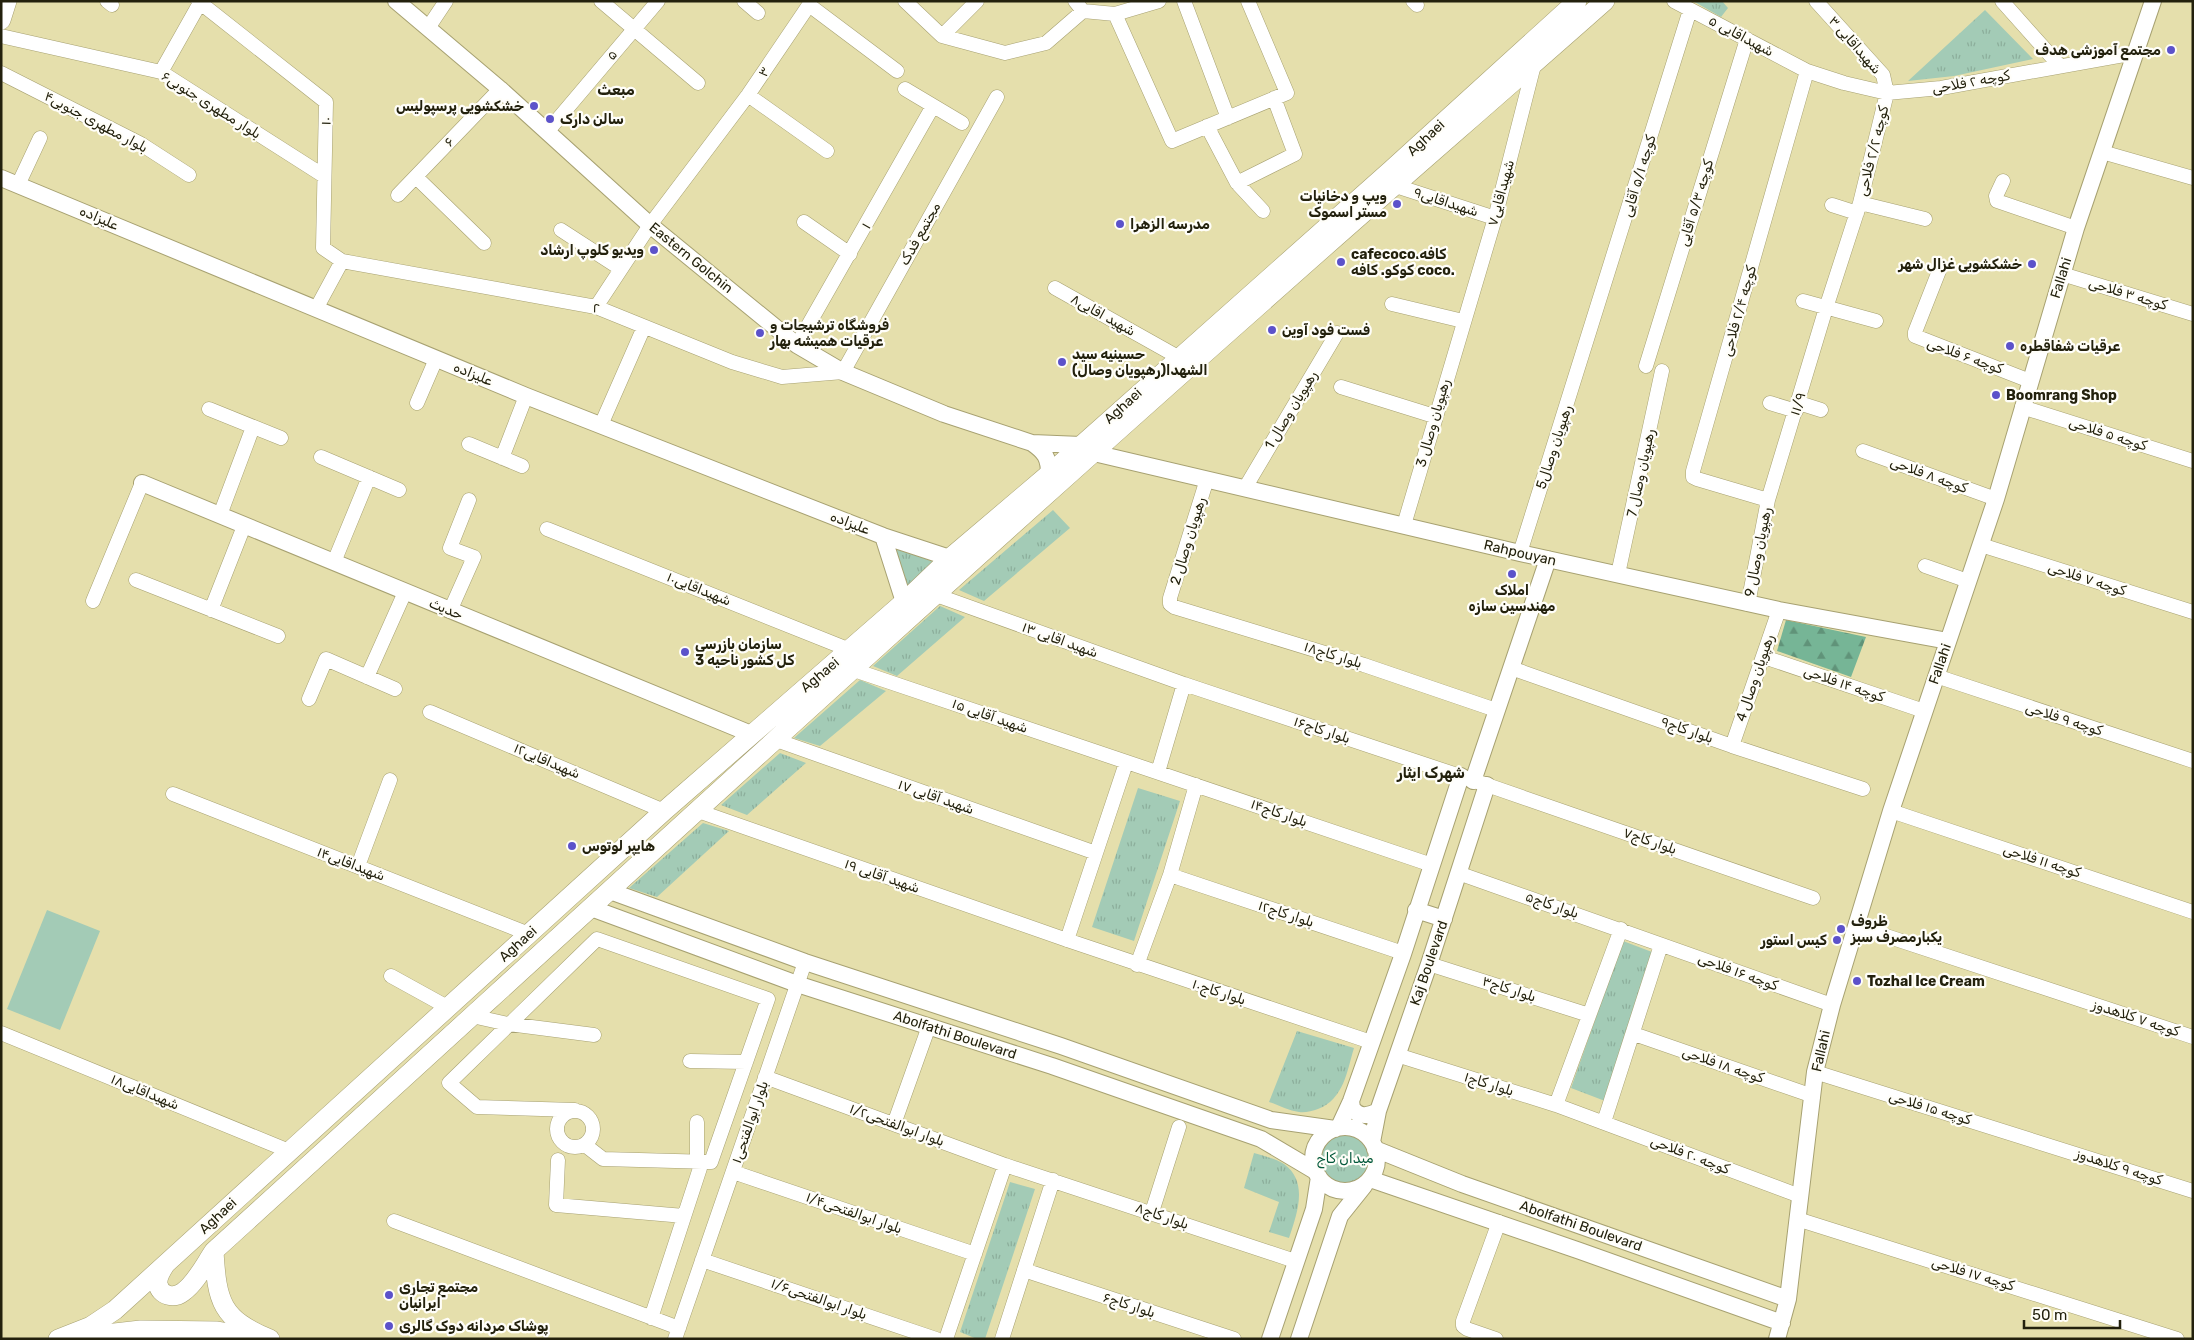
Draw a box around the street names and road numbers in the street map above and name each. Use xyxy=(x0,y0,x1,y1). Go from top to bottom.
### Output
street label: ۵ شهیداقایی xyxy=(1705,12,1777,60)
street label: ۳ شهیداقایی xyxy=(1825,12,1885,78)
street label: ۵ xyxy=(603,46,621,64)
street label: ۳ xyxy=(754,63,774,81)
street label: بلوار مطهری جنوبی۶ xyxy=(158,67,264,143)
street label: کوچه ۲ فلاحی xyxy=(1931,67,2012,97)
street label: بلوار مطهری جنوبی۴ xyxy=(41,88,151,156)
street label: کوچه ۲/۲ فلاحی xyxy=(1854,103,1893,198)
street label: ۱۰ xyxy=(317,116,335,126)
street label: Aghaei xyxy=(1404,116,1448,160)
street label: کوچه ۵/۱ آقایی xyxy=(1618,132,1660,219)
street label: ۶ xyxy=(440,133,458,151)
street label: کوچه ۵/۳ آقایی xyxy=(1675,157,1717,248)
street label: شهیداقایی۷ xyxy=(1484,158,1518,228)
street label: شهیداقایی۹ xyxy=(1411,184,1481,220)
street label: مجتمع فدک xyxy=(896,199,946,269)
street label: علیزاده xyxy=(77,202,122,234)
street label: Eastern Golchin xyxy=(646,219,736,297)
street label: ۱ xyxy=(858,220,874,232)
street label: Fallahi xyxy=(2047,255,2075,301)
street label: کوچه ۲/۴ فلاحی xyxy=(1718,263,1760,358)
street label: کوچه ۳ فلاحی xyxy=(2087,274,2170,314)
street label: شهید اقایی۸ xyxy=(1068,290,1138,340)
street label: ۲ xyxy=(590,299,602,317)
street label: کوچه ۶ فلاحی xyxy=(1925,334,2006,378)
street label: علیزاده xyxy=(451,358,496,390)
street label: 1 رهپویان وصال xyxy=(1261,368,1322,453)
street label: 3 رهپویان وصال xyxy=(1412,377,1455,469)
street label: Aghaei xyxy=(1101,385,1145,427)
street label: ۱۱/۹ xyxy=(1786,390,1810,418)
street label: رهپویان وصال5 xyxy=(1532,403,1577,492)
street label: کوچه ۵ فلاحی xyxy=(2067,413,2150,455)
street label: 7 رهپویان وصال xyxy=(1623,427,1660,519)
street label: کوچه ۸ فلاحی xyxy=(1888,453,1971,497)
street label: 2 رهپویان وصال xyxy=(1167,495,1210,587)
street label: 9 رهپویان وصال xyxy=(1741,506,1776,598)
street label: علیزاده xyxy=(828,508,873,538)
street label: Rahpouyan xyxy=(1482,536,1558,570)
street label: کوچه ۷ فلاحی xyxy=(2046,558,2129,600)
street label: شهیداقایی۱۰ xyxy=(664,568,734,610)
street label: حدیث xyxy=(426,595,466,624)
street label: شهید اقایی ۱۳ xyxy=(1020,618,1100,662)
street label: 4 رهپویان وصال xyxy=(1732,632,1779,724)
street label: بلوار کاج۱۸ xyxy=(1301,638,1364,674)
street label: Fallahi xyxy=(1925,641,1955,687)
street label: Aghaei xyxy=(797,654,843,696)
street label: کوچه ۱۴ فلاحی xyxy=(1801,662,1887,706)
street label: شهید آقایی ۱۵ xyxy=(950,695,1030,737)
street label: کوچه ۹ فلاحی xyxy=(2023,699,2105,740)
street label: بلوار کاج۱۶ xyxy=(1291,713,1352,749)
street label: بلوار کاج۹ xyxy=(1658,713,1716,749)
street label: شهیداقایی۱۲ xyxy=(511,739,583,783)
street label: شهید آقایی ۱۷ xyxy=(896,776,976,818)
street label: بلوار کاج۱۴ xyxy=(1248,795,1310,832)
street label: بلوار کاج۷ xyxy=(1620,824,1679,860)
street label: کوچه ۱۱ فلاحی xyxy=(2001,840,2084,882)
street label: شهیداقایی۱۴ xyxy=(315,843,387,885)
street label: شهید آقایی ۱۹ xyxy=(842,855,922,897)
street label: بلوار کاج۵ xyxy=(1522,888,1581,924)
street label: بلوار کاج۱۲ xyxy=(1255,897,1316,933)
street label: Kaj Boulevard xyxy=(1407,918,1451,1008)
street label: Aghaei xyxy=(496,923,540,965)
street label: کوچه ۱۶ فلاحی xyxy=(1696,950,1781,995)
street label: بلوار کاج۳ xyxy=(1479,972,1538,1008)
street label: بلوار کاج۱۰ xyxy=(1189,975,1248,1011)
street label: کوچه ۷ کلاهدوز xyxy=(2089,996,2183,1040)
street label: Abolfathi Boulevard xyxy=(891,1007,1019,1063)
street label: Fallahi xyxy=(1808,1029,1834,1073)
street label: کوچه ۱۸ فلاحی xyxy=(1680,1043,1767,1087)
street label: بلوار کاج۱ xyxy=(1462,1068,1516,1101)
street label: شهیداقایی۱۸ xyxy=(108,1071,182,1113)
street label: بلوار ابوالفتحی۱ xyxy=(728,1079,772,1165)
street label: کوچه ۱۵ فلاحی xyxy=(1887,1087,1974,1129)
street label: بلوار ابوالفتحی۱/۲ xyxy=(847,1100,947,1150)
street label: کوچه ۲۰ فلاحی xyxy=(1648,1132,1733,1178)
street label: کوچه ۹ کلاهدوز xyxy=(2073,1145,2165,1189)
street label: بلوار ابوالفتحی۱/۴ xyxy=(804,1189,904,1237)
street label: Aghaei xyxy=(196,1194,240,1238)
street label: Abolfathi Boulevard xyxy=(1518,1197,1644,1255)
street label: بلوار کاج۸ xyxy=(1132,1199,1191,1235)
street label: کوچه ۱۷ فلاحی xyxy=(1930,1253,2017,1295)
street label: بلوار ابوالفتحی۱/۶ xyxy=(769,1275,869,1323)
street label: بلوار کاج۶ xyxy=(1100,1289,1157,1323)

